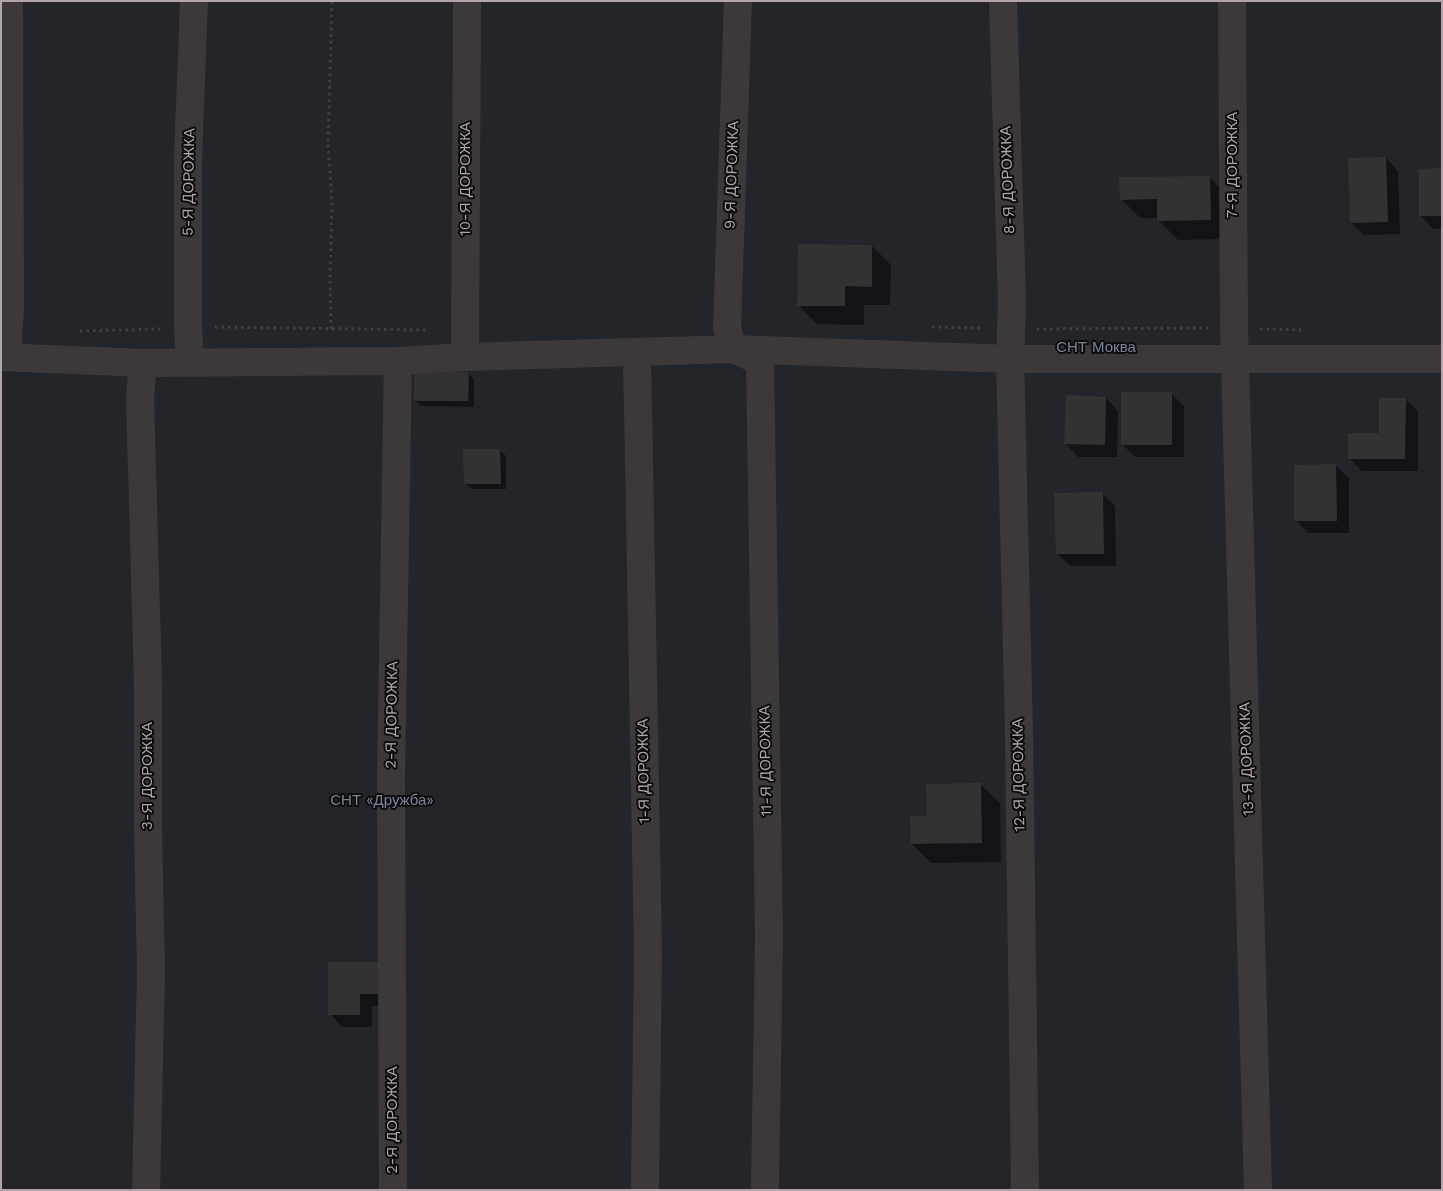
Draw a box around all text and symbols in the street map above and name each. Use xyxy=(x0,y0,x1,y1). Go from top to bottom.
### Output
street label: 7-Я ДОРОЖКА xyxy=(1224,112,1242,218)
street label: 9-Я ДОРОЖКА xyxy=(721,121,743,229)
street label: 10-Я ДОРОЖКА xyxy=(457,122,475,236)
street label: 8-Я ДОРОЖКА xyxy=(997,126,1019,234)
street label: 5-Я ДОРОЖКА xyxy=(179,128,199,236)
park label: СНТ Моква xyxy=(1056,339,1136,357)
street label: 2-Я ДОРОЖКА xyxy=(382,661,402,769)
street label: 13-Я ДОРОЖКА xyxy=(1236,702,1258,816)
street label: 11-Я ДОРОЖКА xyxy=(756,705,776,817)
street label: 1-Я ДОРОЖКА xyxy=(634,718,654,824)
street label: 12-Я ДОРОЖКА xyxy=(1009,718,1029,832)
street label: 3-Я ДОРОЖКА xyxy=(139,722,157,830)
park label: СНТ «Дружба» xyxy=(330,792,434,810)
street label: 2-Я ДОРОЖКА xyxy=(384,1066,402,1174)

